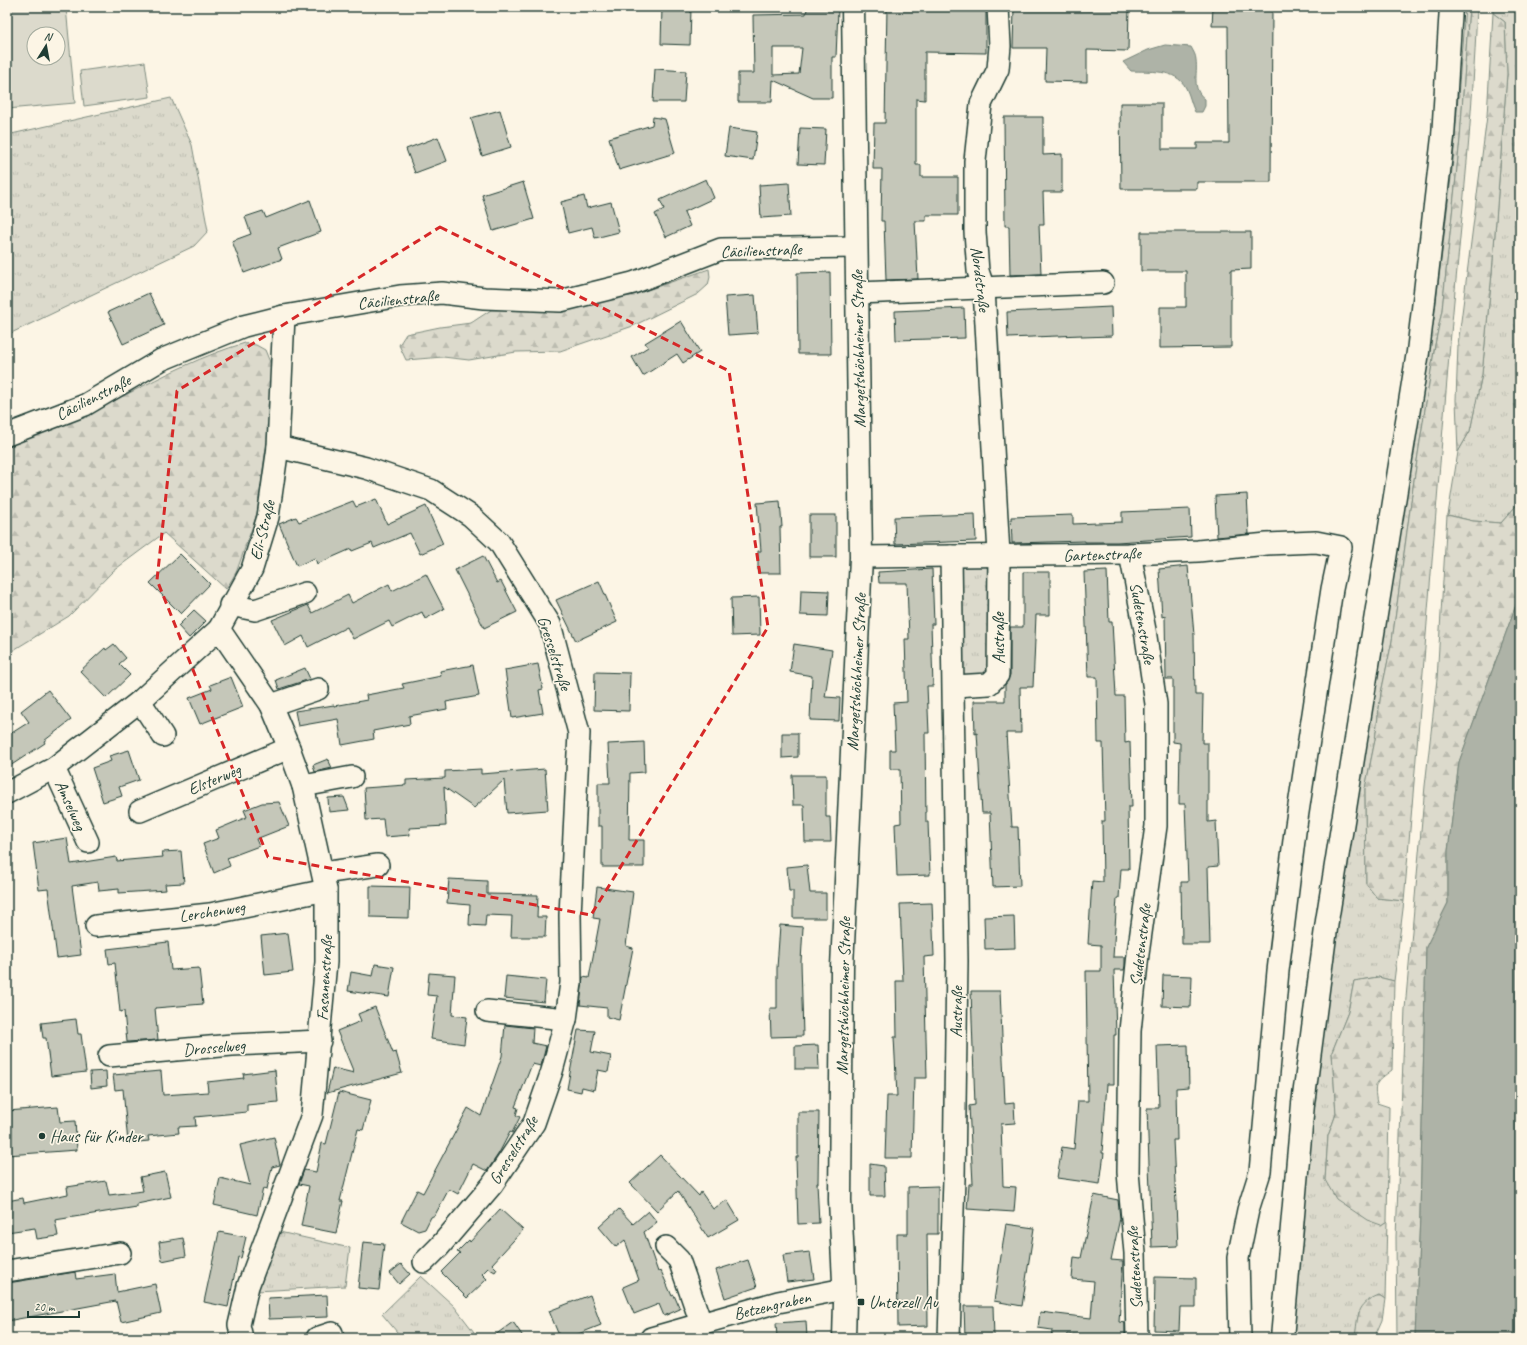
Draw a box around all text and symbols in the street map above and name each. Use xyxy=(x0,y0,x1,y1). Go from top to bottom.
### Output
north arrow xyxy=(26,26,66,66)
text: N xyxy=(43,29,55,44)
street label: Cäcilienstraße xyxy=(720,239,803,262)
street label: Nordstraße xyxy=(966,245,995,314)
street label: Margetshöchheimer Straße xyxy=(847,269,870,428)
street label: Cäcilienstraße xyxy=(357,285,441,314)
street label: Cäcilienstraße xyxy=(52,369,135,425)
street label: Eli-Straße xyxy=(245,497,280,562)
street label: Gartenstraße xyxy=(1063,543,1143,566)
street label: Sudetenstraße xyxy=(1125,581,1160,667)
street label: Margetshöchheimer Straße xyxy=(842,591,871,751)
street label: Austraße xyxy=(988,611,1009,664)
street label: Gresselstraße xyxy=(533,613,577,694)
street label: Elsterweg xyxy=(185,759,245,800)
street label: Amselweg xyxy=(50,777,92,835)
street label: Lerchenweg xyxy=(178,896,247,927)
street label: Sudetenstraße xyxy=(1125,901,1156,987)
street label: Margetshöchheimer Straße xyxy=(832,916,855,1075)
street label: Fasanenstraße xyxy=(312,933,337,1021)
street label: Austraße xyxy=(946,985,967,1038)
street label: Drosselweg xyxy=(182,1034,247,1061)
street label: Gresselstraße xyxy=(484,1111,543,1188)
place label: Haus für Kinder xyxy=(50,1126,144,1147)
marker: Haus für Kinder xyxy=(37,1131,47,1141)
street label: Sudetenstraße xyxy=(1122,1225,1147,1310)
street label: Betzengraben xyxy=(732,1286,814,1325)
place label: Unterzell Au xyxy=(869,1292,939,1313)
scale bar xyxy=(28,1293,79,1319)
marker: Unterzell Au xyxy=(856,1297,866,1307)
text: 20 m xyxy=(34,1299,56,1315)

